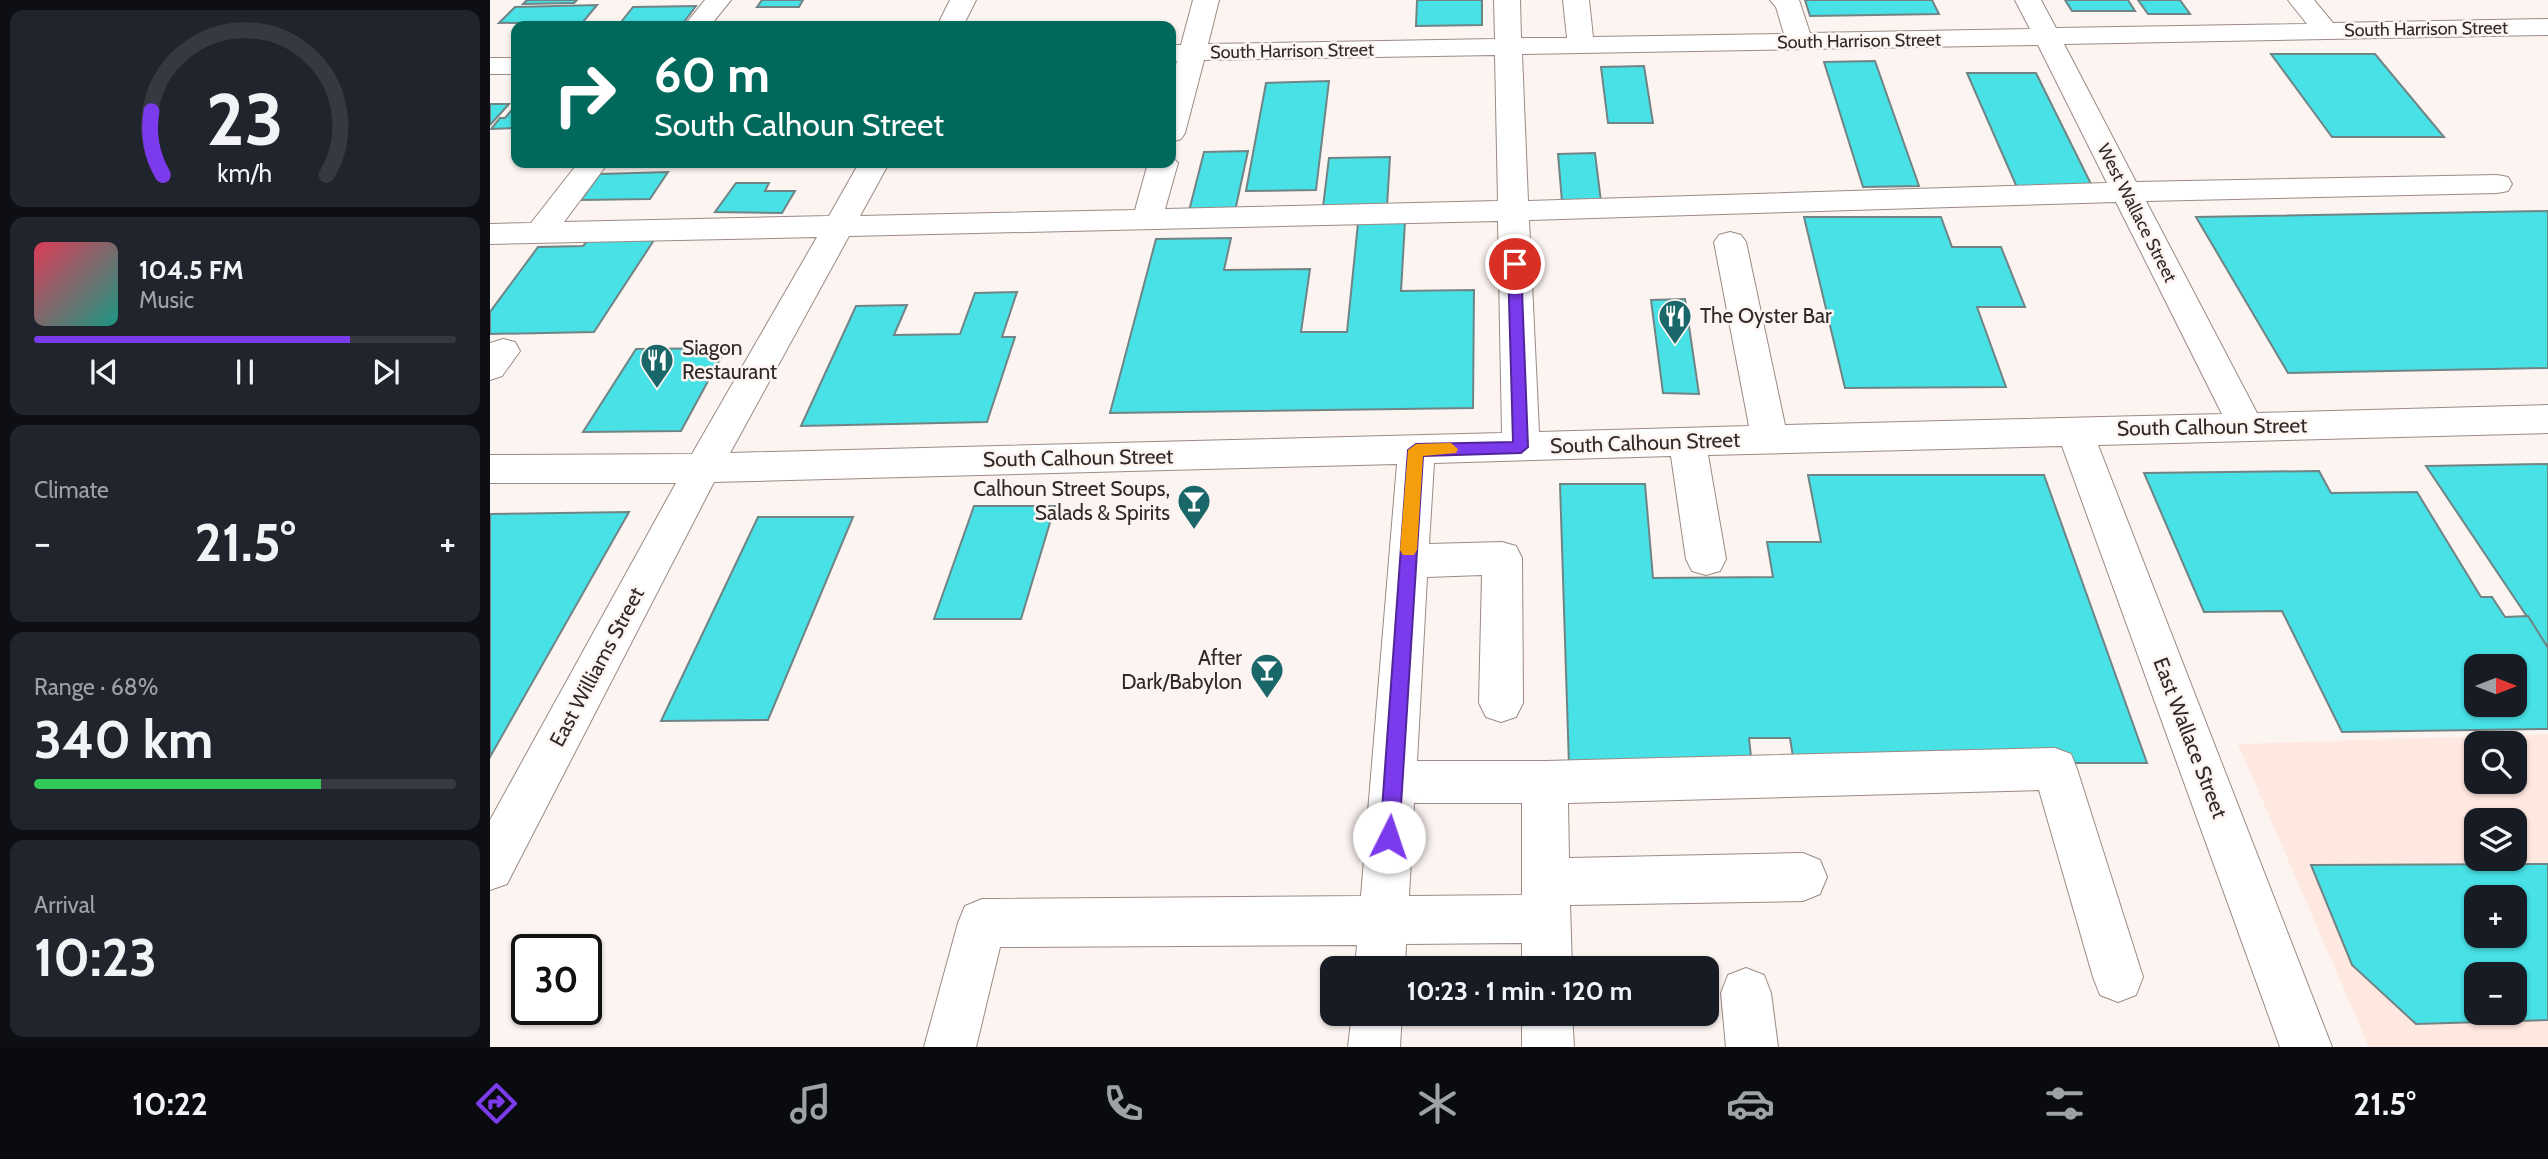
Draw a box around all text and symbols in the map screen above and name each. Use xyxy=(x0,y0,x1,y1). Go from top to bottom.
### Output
street label: South Harrison Street xyxy=(2344,17,2508,41)
street label: South Harrison Street xyxy=(1777,29,1941,53)
street label: South Harrison Street xyxy=(1210,39,1374,63)
text: 60 m xyxy=(654,45,770,104)
icon: right xyxy=(539,49,630,140)
text: 23 xyxy=(206,75,284,163)
text: South Calhoun Street xyxy=(654,105,944,144)
street label: West Wallace Street xyxy=(2093,140,2181,286)
text: km/h xyxy=(218,158,272,188)
pin xyxy=(1485,234,1545,294)
icon: arrive xyxy=(1496,245,1534,283)
text: 104.5 FM xyxy=(139,254,244,286)
text: Music xyxy=(139,286,194,314)
restaurant icon: The Oyster Bar xyxy=(1656,297,1694,346)
place label: The Oyster Bar xyxy=(1700,303,1832,328)
place label: Siagon Restaurant xyxy=(682,335,777,384)
restaurant icon: Siagon Restaurant xyxy=(638,341,676,390)
icon: previous xyxy=(85,353,123,391)
icon: pause xyxy=(226,353,264,391)
icon: next xyxy=(367,353,405,391)
street label: South Calhoun Street xyxy=(2117,412,2307,441)
street label: South Calhoun Street xyxy=(1549,427,1741,458)
street label: South Calhoun Street xyxy=(983,443,1173,472)
text: Climate xyxy=(34,476,109,504)
place label: Calhoun Street Soups, Salads & Spirits xyxy=(973,476,1170,525)
bar icon: Calhoun Street Soups, Salads & Spirits xyxy=(1175,482,1213,531)
text: 21.5° xyxy=(194,511,296,574)
text: − xyxy=(34,519,51,566)
text: + xyxy=(439,519,456,566)
street label: East Williams Street xyxy=(544,583,649,751)
place label: After Dark/Babylon xyxy=(1121,645,1242,694)
bar icon: After Dark/Babylon xyxy=(1248,651,1286,700)
street label: East Wallace Street xyxy=(2148,654,2233,822)
north arrow xyxy=(2464,654,2527,718)
map controls xyxy=(2464,654,2527,1025)
text: Range · 68% xyxy=(34,673,158,701)
text: 340 km xyxy=(34,708,213,771)
button: search xyxy=(2464,731,2527,794)
position arrow xyxy=(1352,800,1426,874)
button: layers xyxy=(2464,808,2527,871)
button: + xyxy=(2464,885,2527,948)
text: Arrival xyxy=(34,891,95,919)
text: 10:23 xyxy=(34,926,157,989)
speed limit sign: 30 xyxy=(511,934,602,1025)
button: − xyxy=(2464,962,2527,1025)
text: 10:23 · 1 min · 120 m xyxy=(1407,975,1632,1007)
icon: directions xyxy=(472,1079,521,1128)
icon: music xyxy=(786,1079,835,1128)
icon: phone xyxy=(1099,1079,1148,1128)
icon: climate xyxy=(1413,1079,1462,1128)
icon: car xyxy=(1726,1079,1775,1128)
icon: filters xyxy=(2040,1079,2089,1128)
text: 10:22 xyxy=(132,1084,208,1123)
text: 21.5° xyxy=(2353,1084,2416,1123)

